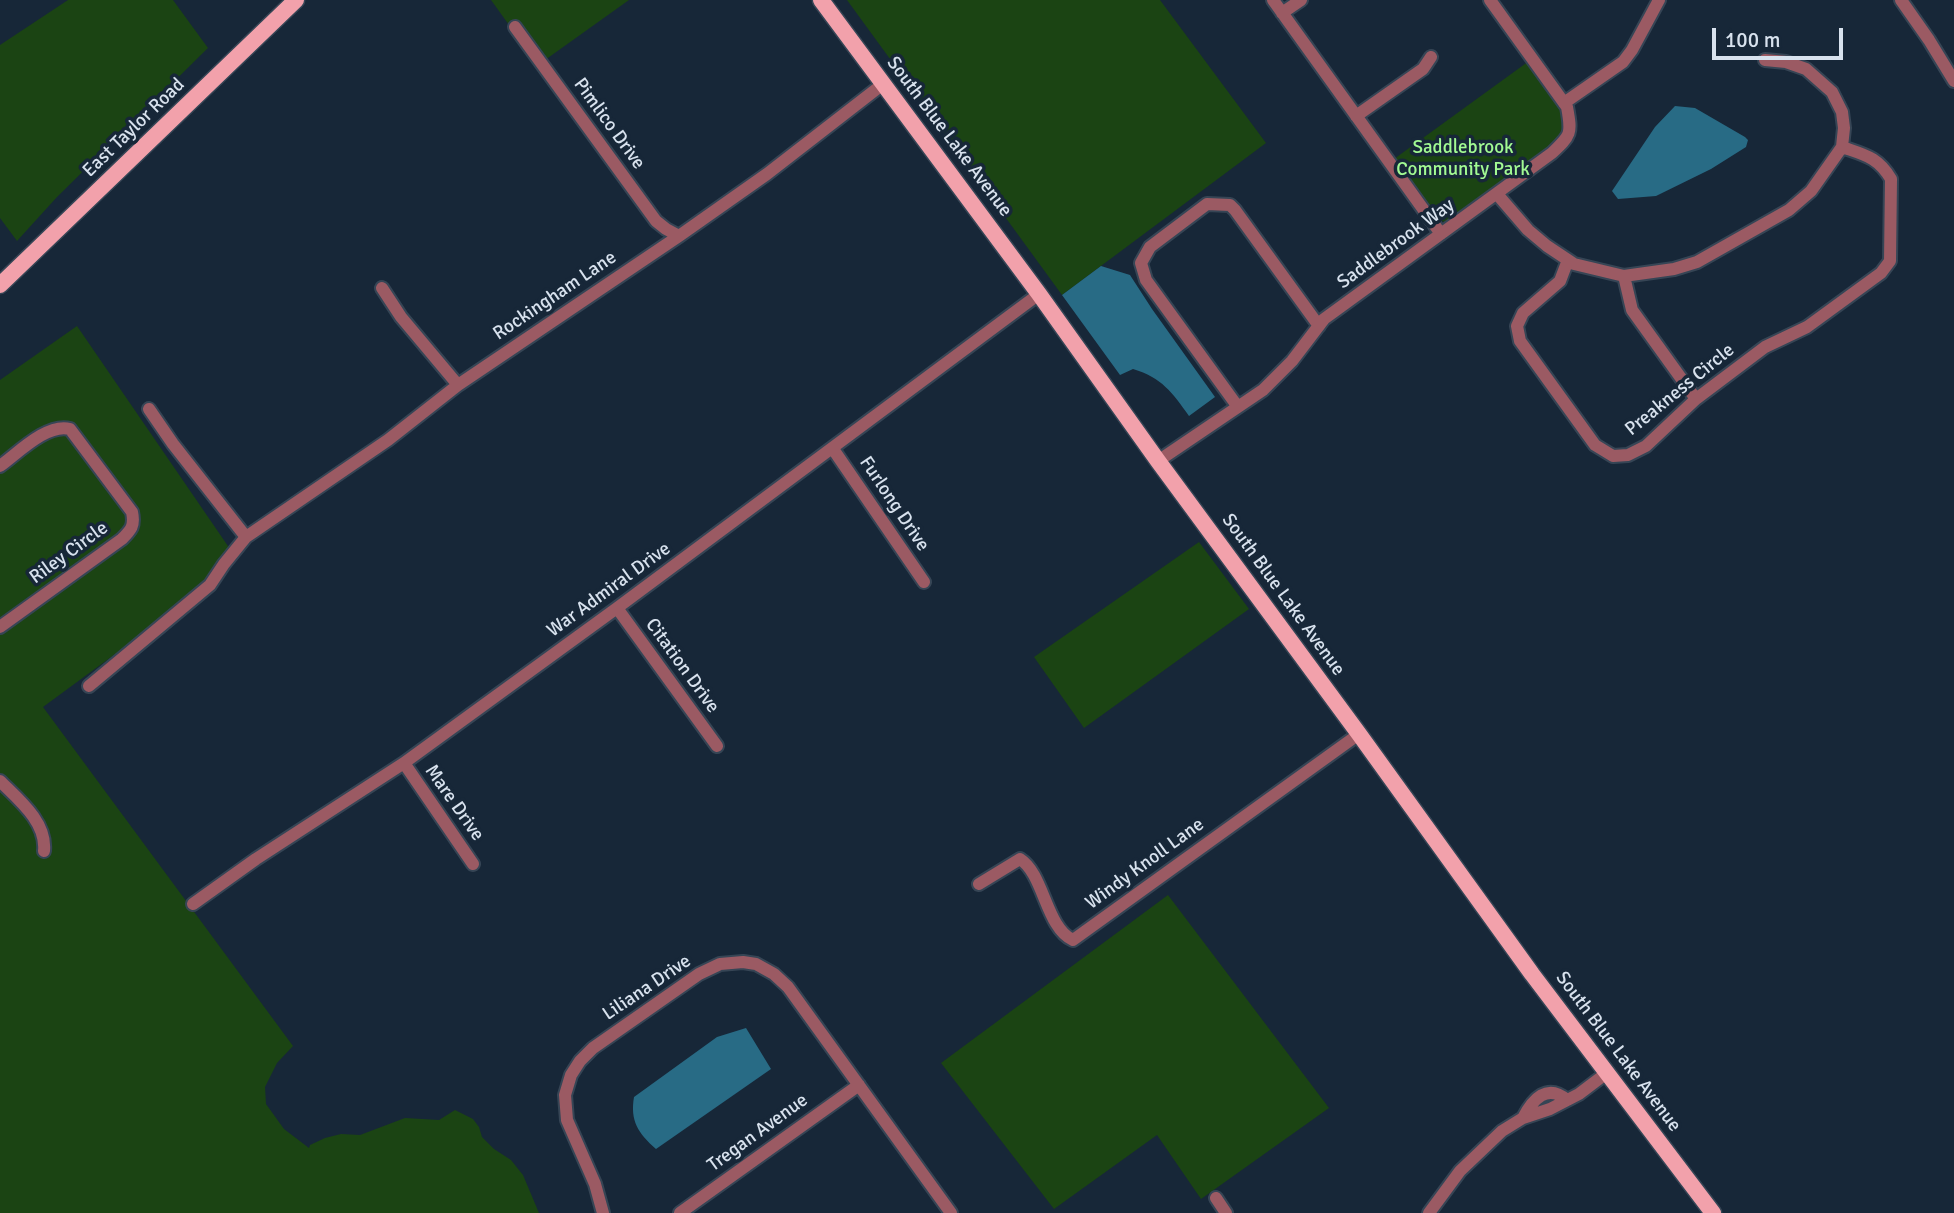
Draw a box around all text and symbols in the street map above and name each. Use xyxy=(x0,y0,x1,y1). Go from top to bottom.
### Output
scale bar xyxy=(1716,14,1847,58)
text: 100 m xyxy=(1725,27,1780,53)
street label: South Blue Lake Avenue xyxy=(881,52,1017,222)
street label: East Taylor Road xyxy=(78,74,190,182)
street label: Pimlico Drive xyxy=(568,74,650,174)
park label: Saddlebrook Community Park xyxy=(1396,137,1530,181)
street label: Saddlebrook Way xyxy=(1333,194,1459,294)
street label: Rockingham Lane xyxy=(489,246,621,346)
street label: Preakness Circle xyxy=(1621,339,1739,441)
street label: Furlong Drive xyxy=(854,452,934,556)
street label: South Blue Lake Avenue xyxy=(1217,510,1349,680)
street label: Riley Circle xyxy=(25,517,113,589)
street label: War Admiral Drive xyxy=(543,538,675,642)
street label: Citation Drive xyxy=(640,614,724,718)
street label: Mare Drive xyxy=(419,761,489,845)
street label: Windy Knoll Lane xyxy=(1081,813,1209,915)
street label: Liliana Drive xyxy=(598,950,696,1026)
street label: South Blue Lake Avenue xyxy=(1550,967,1686,1137)
street label: Tregan Avenue xyxy=(703,1089,813,1177)

